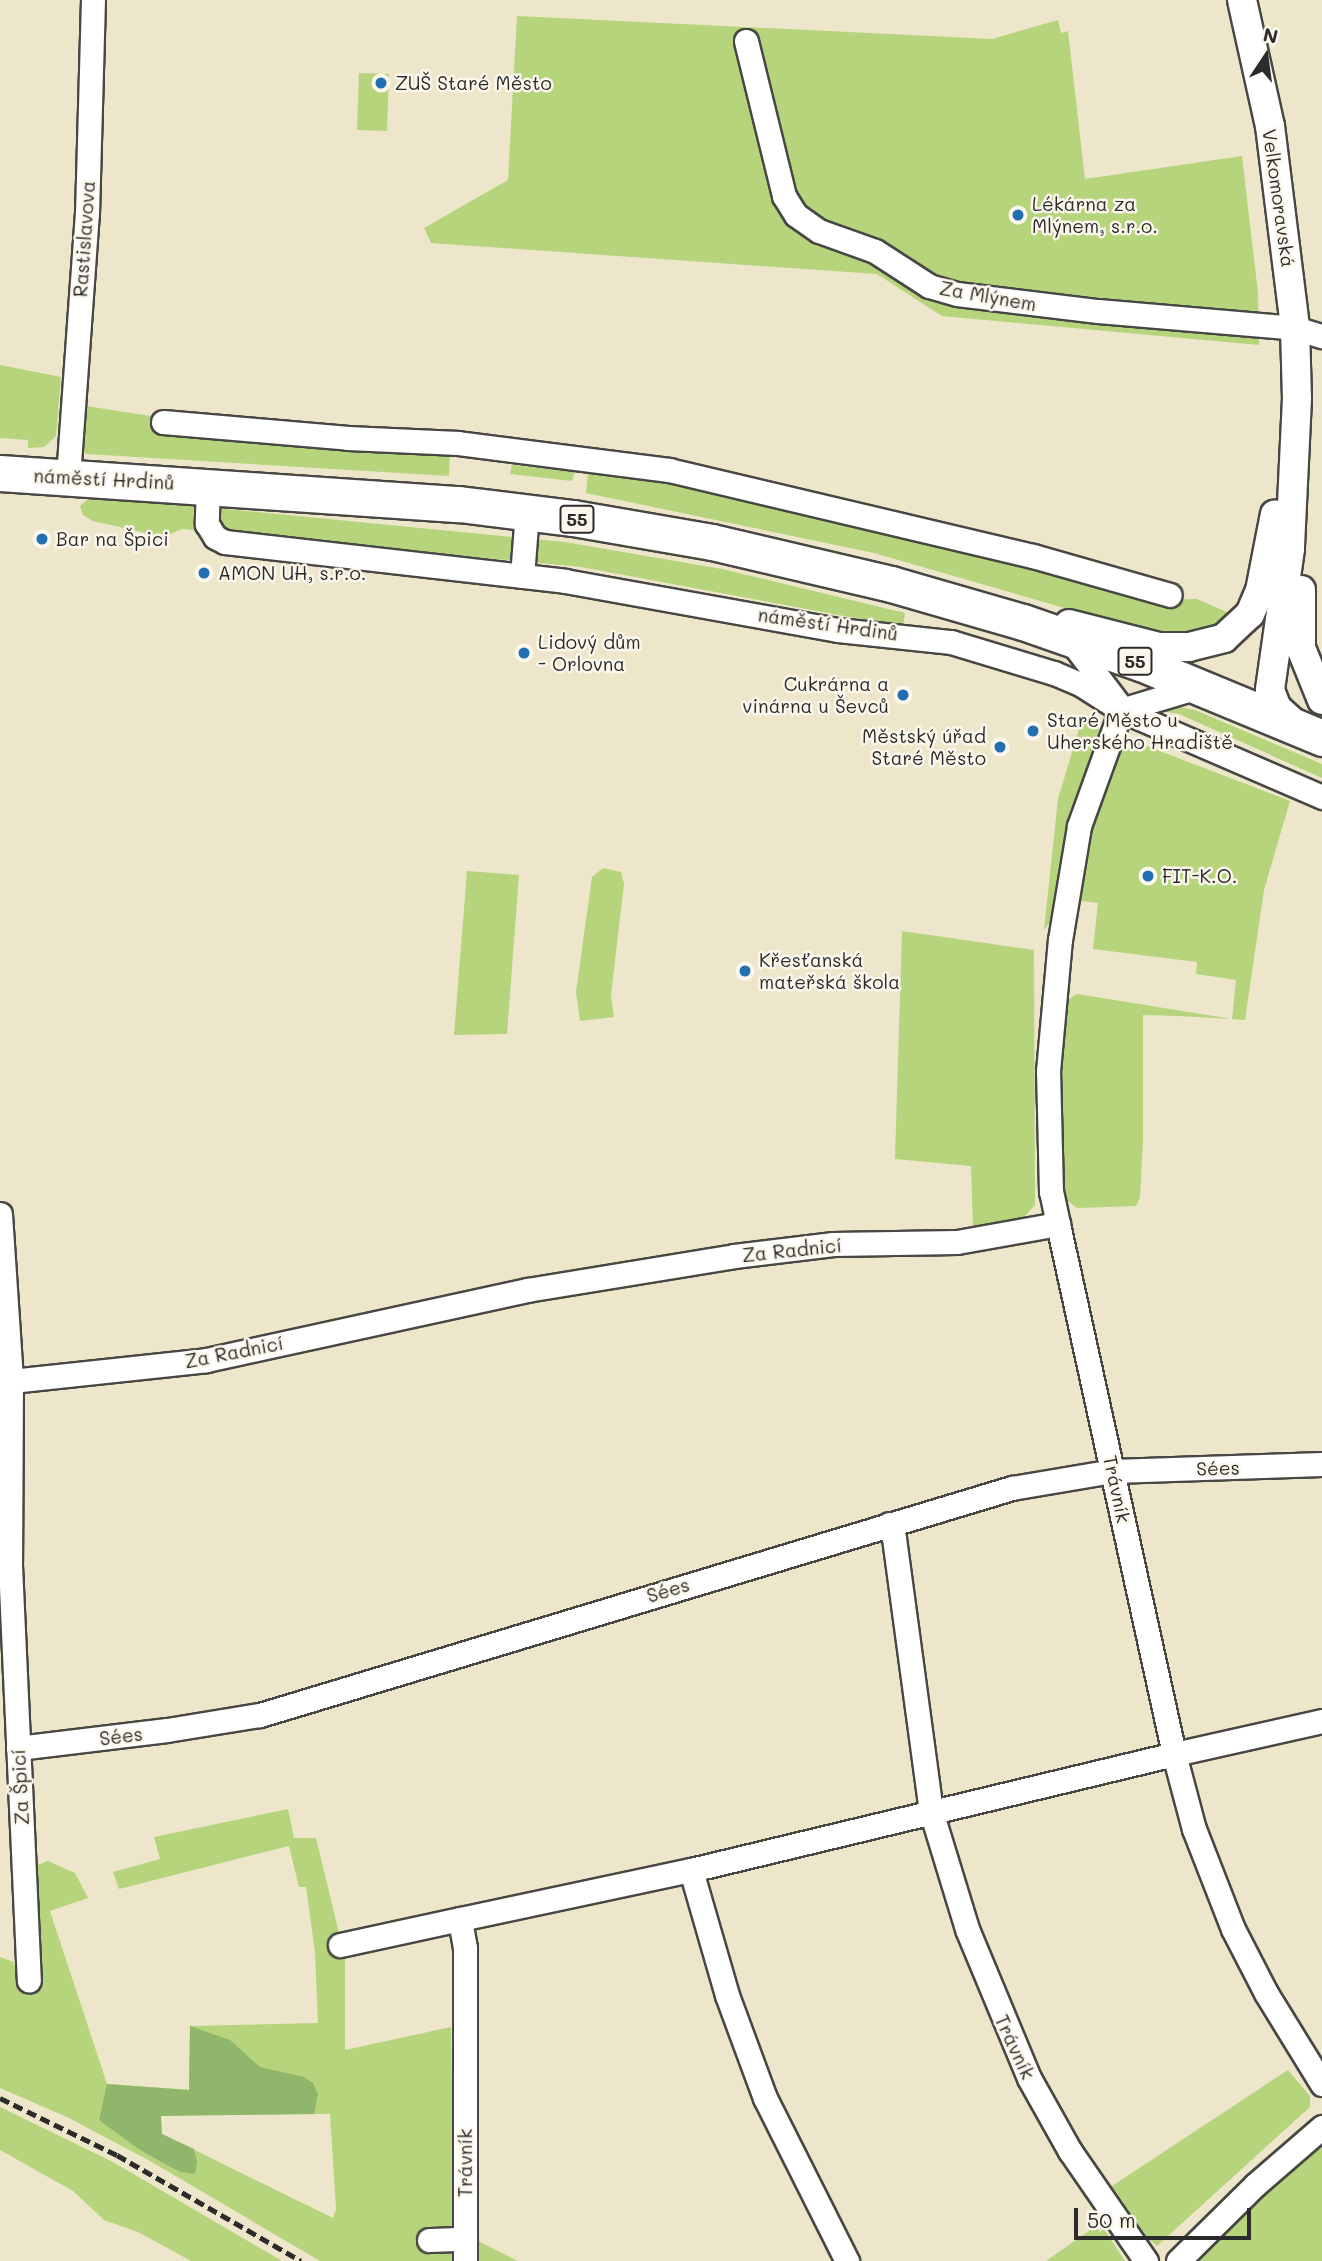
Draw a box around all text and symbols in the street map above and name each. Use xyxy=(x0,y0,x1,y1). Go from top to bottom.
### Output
north arrow xyxy=(1231,21,1301,91)
text: N xyxy=(1261,21,1281,49)
place label: ZUŠ Staré Město xyxy=(395,72,552,94)
marker: ZUŠ Staré Město xyxy=(373,75,389,91)
street label: Velkomoravská xyxy=(1258,128,1300,268)
street label: Rastislavova xyxy=(69,180,99,298)
place label: Lékárna za Mlýnem, s.r.o. xyxy=(1032,193,1158,237)
marker: Lékárna za Mlýnem, s.r.o. xyxy=(1010,207,1026,223)
street label: Za Mlýnem xyxy=(938,276,1038,316)
street label: náměstí Hrdinů xyxy=(33,464,175,494)
road number: 55 xyxy=(558,504,596,534)
place label: Bar na Špici xyxy=(56,528,169,550)
marker: Bar na Špici xyxy=(34,531,50,547)
place label: AMON UH, s.r.o. xyxy=(218,562,366,584)
marker: AMON UH, s.r.o. xyxy=(196,565,212,581)
street label: náměstí Hrdinů xyxy=(757,603,899,645)
place label: Lidový dům - Orlovna xyxy=(538,631,641,675)
marker: Lidový dům - Orlovna xyxy=(516,645,532,661)
road number: 55 xyxy=(1116,646,1154,676)
place label: Cukrárna a vinárna u Ševců xyxy=(742,673,889,717)
marker: Cukrárna a vinárna u Ševců xyxy=(895,687,911,703)
place label: Staré Město u Uherského Hradiště xyxy=(1047,709,1233,753)
marker: Staré Město u Uherského Hradiště xyxy=(1025,723,1041,739)
place label: Městský úřad Staré Město xyxy=(862,725,986,769)
marker: Městský úřad Staré Město xyxy=(992,739,1008,755)
place label: FIT-K.O. xyxy=(1162,865,1237,887)
marker: FIT-K.O. xyxy=(1140,868,1156,884)
place label: Křesťanská mateřská škola xyxy=(759,949,900,993)
marker: Křesťanská mateřská škola xyxy=(737,963,753,979)
street label: Za Radnicí xyxy=(741,1233,843,1267)
street label: Za Radnicí xyxy=(183,1331,285,1373)
street label: Trávník xyxy=(1099,1453,1135,1525)
street label: Sées xyxy=(1196,1456,1240,1480)
street label: Sées xyxy=(644,1573,692,1607)
street label: Sées xyxy=(98,1722,144,1750)
street label: Za Špicí xyxy=(7,1748,33,1826)
street label: Trávník xyxy=(990,2011,1040,2083)
street label: Trávník xyxy=(454,2129,476,2197)
scale bar xyxy=(1077,2194,1254,2238)
text: 50 m xyxy=(1087,2206,1136,2233)

